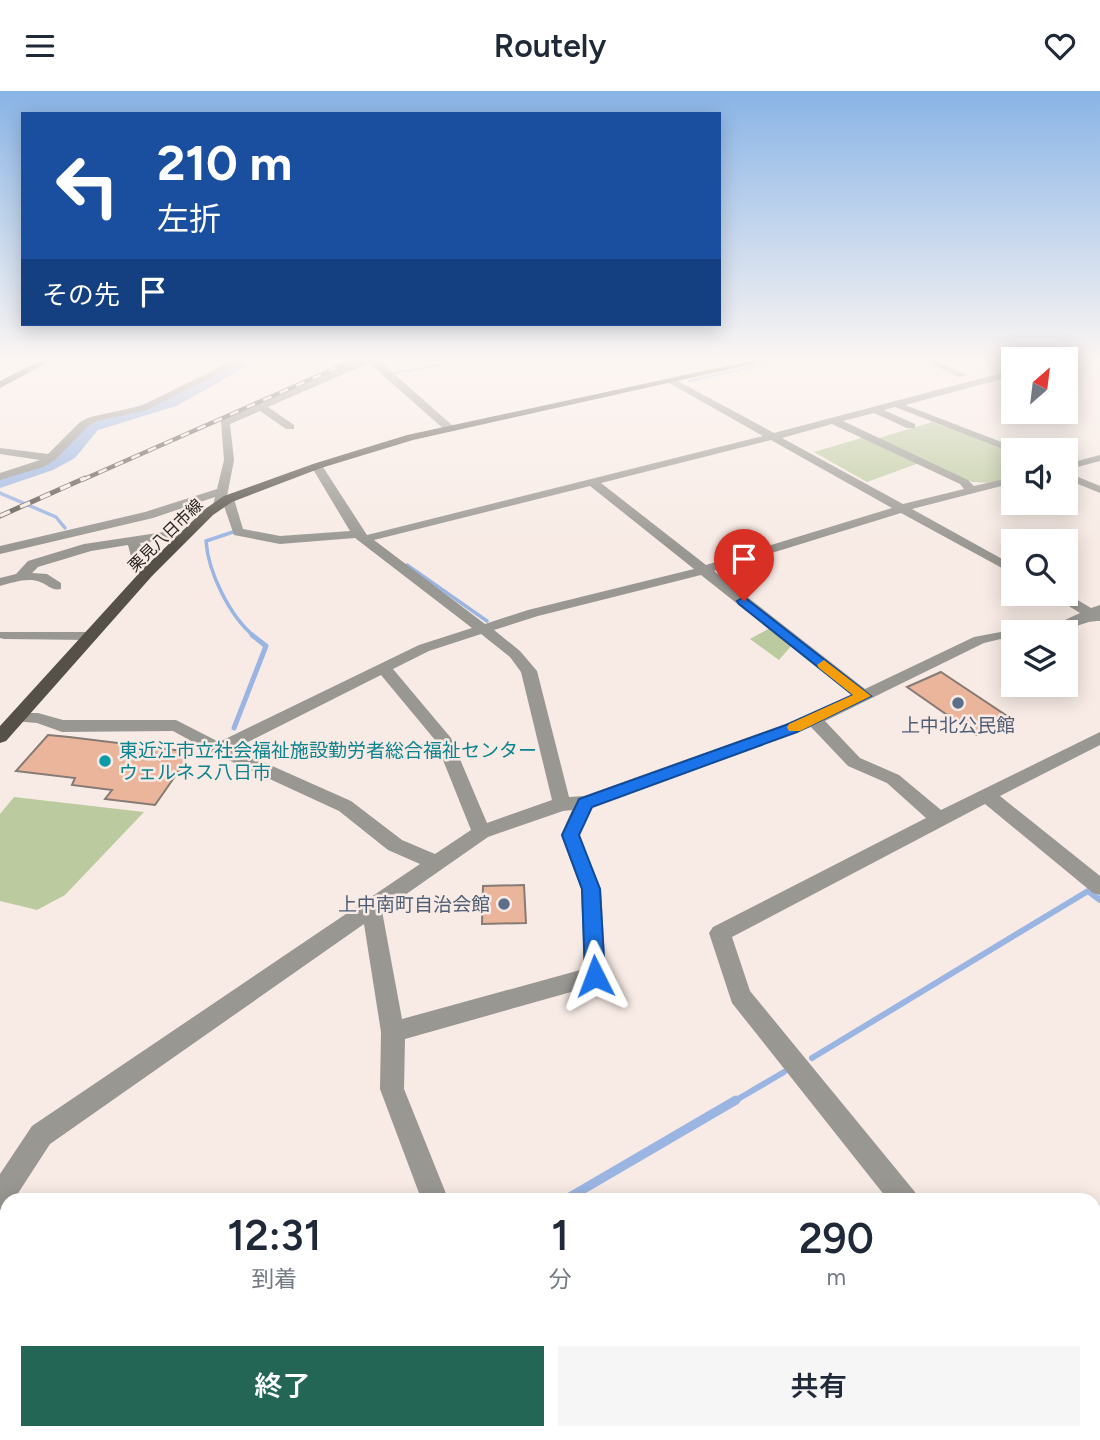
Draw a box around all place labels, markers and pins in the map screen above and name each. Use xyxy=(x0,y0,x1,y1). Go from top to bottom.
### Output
pin xyxy=(714,529,774,601)
marker: 上中北公民館 xyxy=(950,695,966,711)
place label: 上中北公民館 xyxy=(901,714,1015,737)
place label: 東近江市立社会福祉施設勤労者総合福祉センター ウェルネス八日市 xyxy=(119,739,537,784)
marker: 東近江市立社会福祉施設勤労者総合福祉センター ウェルネス八日市 xyxy=(97,753,113,769)
place label: 上中南町自治会館 xyxy=(338,893,490,916)
marker: 上中南町自治会館 xyxy=(496,896,512,912)

